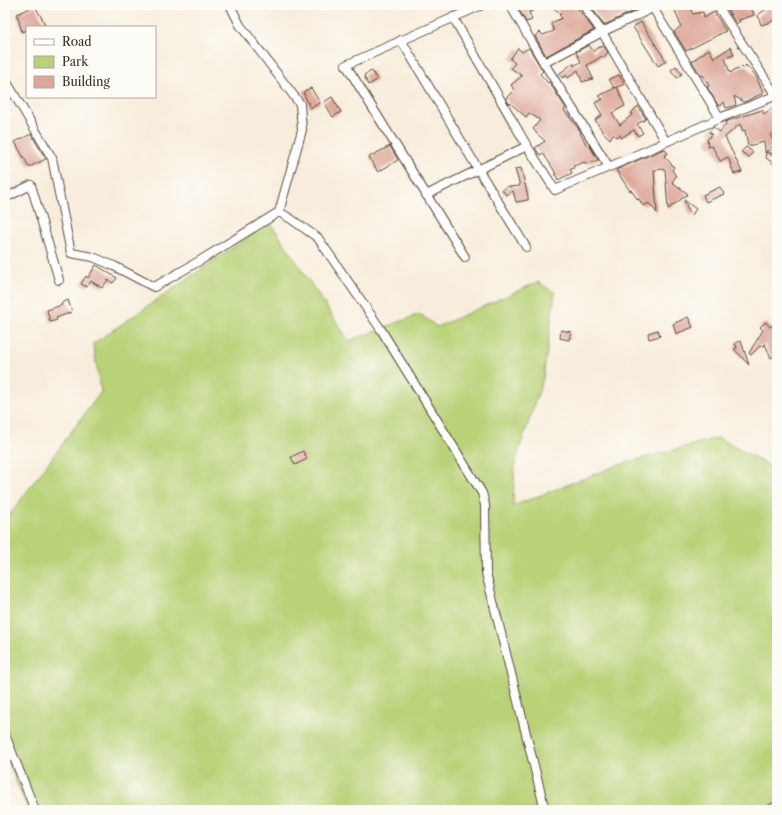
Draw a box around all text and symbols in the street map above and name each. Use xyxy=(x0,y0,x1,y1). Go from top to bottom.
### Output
legend xyxy=(26,26,156,98)
text: Road xyxy=(62,34,92,49)
text: Park xyxy=(62,54,89,69)
text: Building xyxy=(62,74,110,89)

